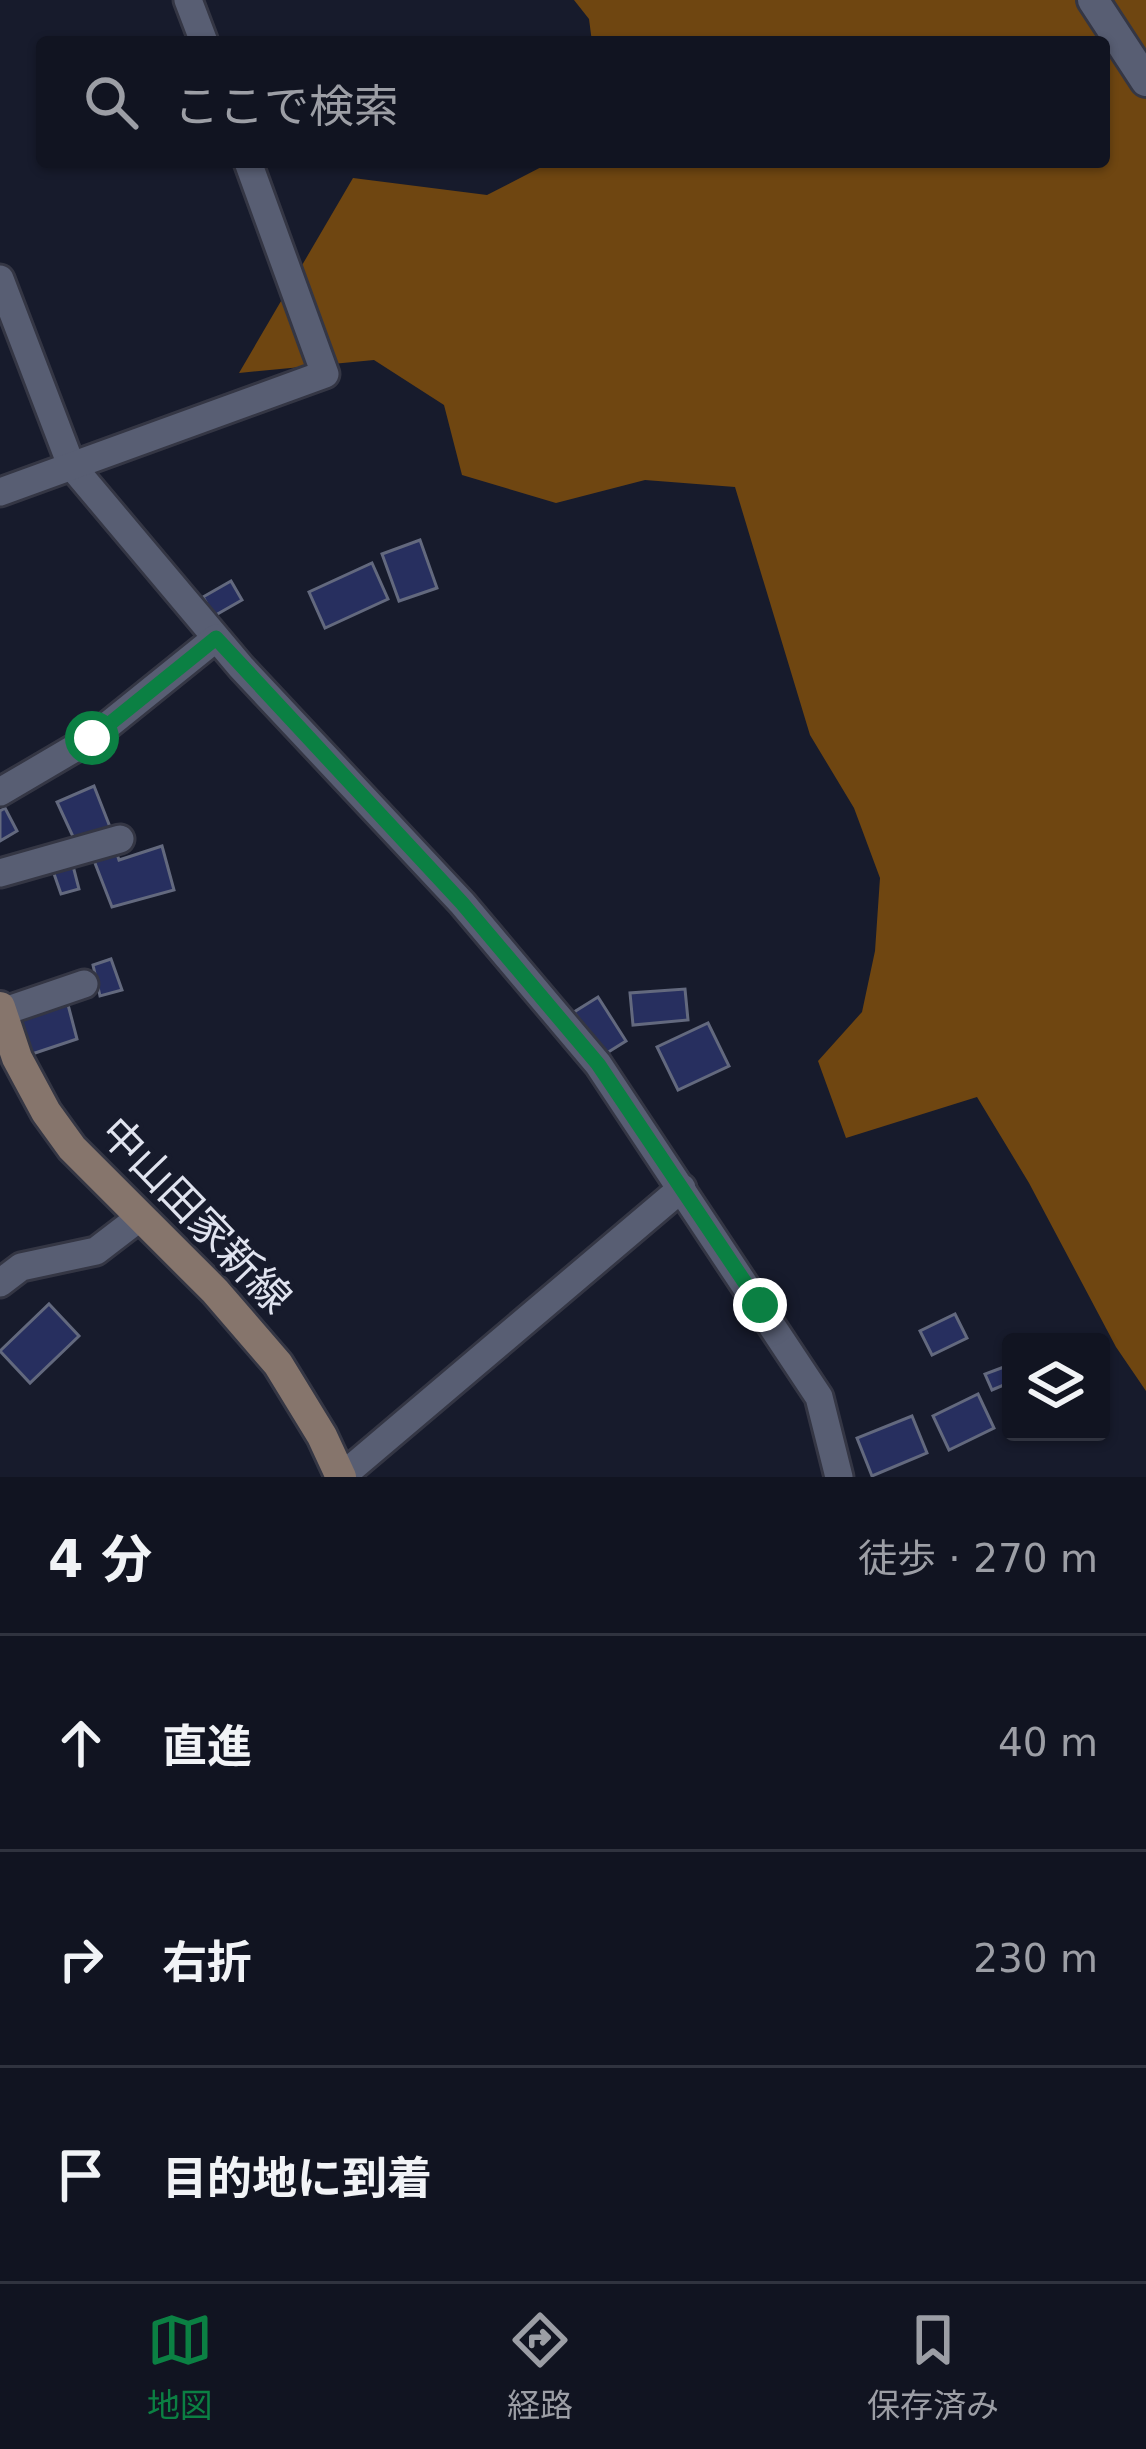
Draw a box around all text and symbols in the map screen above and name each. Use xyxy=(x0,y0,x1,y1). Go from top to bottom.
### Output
search box xyxy=(36,36,1110,168)
icon: search xyxy=(78,69,144,135)
text: ここで検索 xyxy=(174,80,399,133)
route start xyxy=(65,711,119,765)
street label: 中山田家新線 xyxy=(91,1107,301,1323)
route end xyxy=(733,1278,787,1332)
map controls xyxy=(1002,1333,1110,1441)
button: layers xyxy=(1002,1333,1110,1441)
text: 4 分 xyxy=(48,1530,152,1589)
text: 徒歩 · 270 m xyxy=(858,1536,1098,1581)
icon: ahead xyxy=(48,1710,114,1776)
text: 直進 xyxy=(162,1720,252,1773)
text: 40 m xyxy=(998,1720,1098,1765)
icon: right xyxy=(48,1926,114,1992)
text: 右折 xyxy=(162,1936,252,1989)
text: 230 m xyxy=(973,1936,1098,1981)
icon: arrive xyxy=(48,2142,114,2208)
text: 目的地に到着 xyxy=(162,2152,432,2205)
tab: 地図 xyxy=(147,2307,213,2427)
tab: 経路 xyxy=(507,2307,573,2427)
tab: 保存済み xyxy=(867,2307,999,2427)

